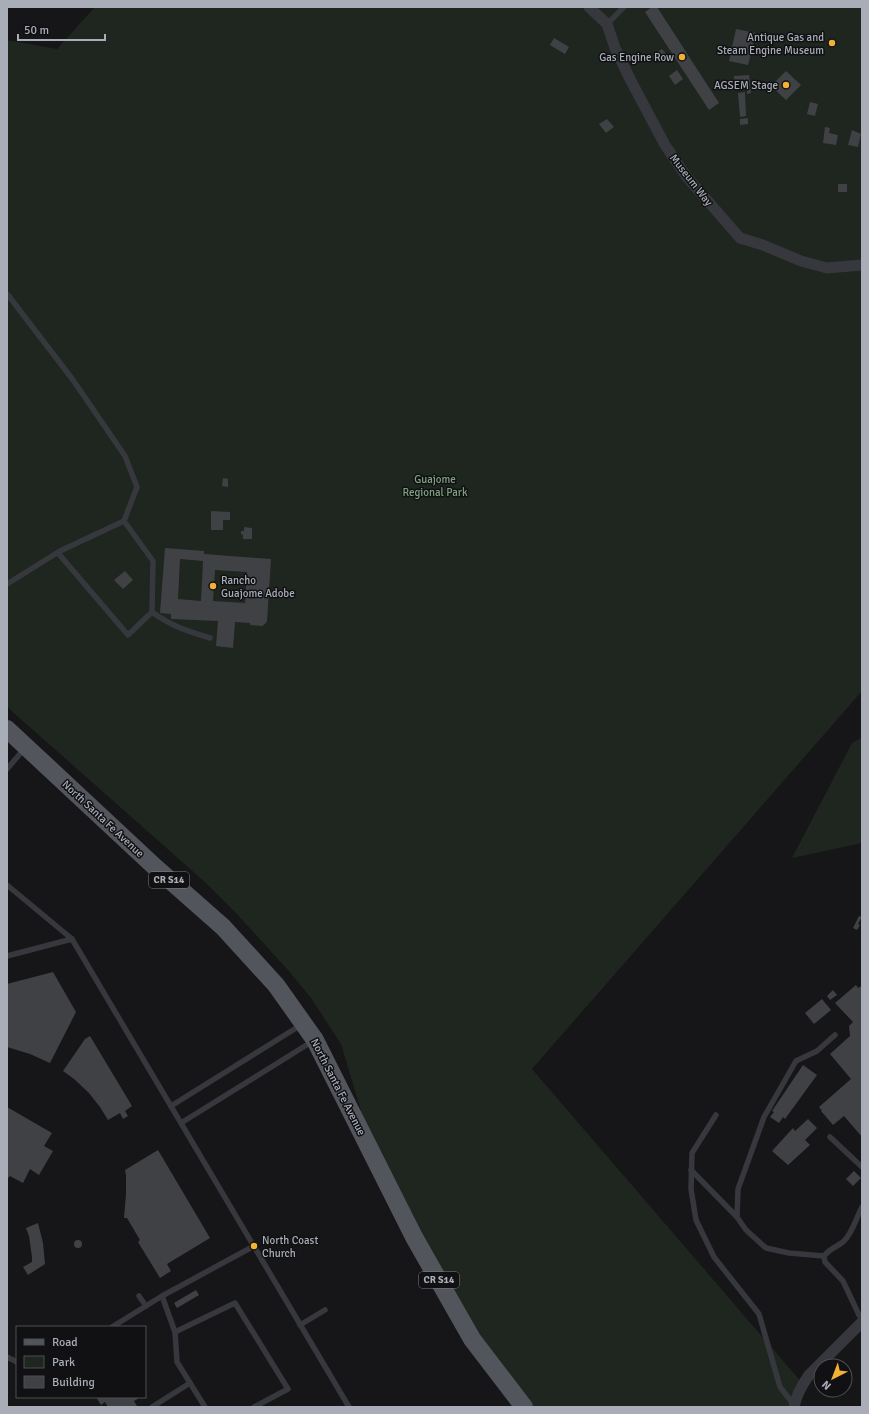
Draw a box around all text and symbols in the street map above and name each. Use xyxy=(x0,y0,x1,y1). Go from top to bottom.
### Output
scale bar xyxy=(18,16,105,42)
text: 50 m xyxy=(24,23,49,38)
place label: Antique Gas and Steam Engine Museum xyxy=(717,31,824,57)
marker: Antique Gas and Steam Engine Museum xyxy=(827,38,837,48)
place label: Gas Engine Row xyxy=(599,51,674,64)
marker: Gas Engine Row xyxy=(677,52,687,62)
place label: AGSEM Stage xyxy=(714,79,778,92)
marker: AGSEM Stage xyxy=(781,80,791,90)
street label: Museum Way xyxy=(667,152,716,209)
park label: Guajome Regional Park xyxy=(403,473,468,499)
place label: Rancho Guajome Adobe xyxy=(221,574,295,600)
marker: Rancho Guajome Adobe xyxy=(208,581,218,591)
street label: North Santa Fe Avenue xyxy=(59,778,147,860)
road number: CR S14 xyxy=(149,872,189,888)
street label: North Santa Fe Avenue xyxy=(308,1036,368,1138)
place label: North Coast Church xyxy=(262,1234,318,1260)
marker: North Coast Church xyxy=(249,1241,259,1251)
road number: CR S14 xyxy=(419,1272,459,1288)
legend xyxy=(16,1326,146,1398)
text: Road xyxy=(52,1335,78,1350)
text: Park xyxy=(52,1355,75,1370)
north arrow xyxy=(813,1358,853,1398)
text: Building xyxy=(52,1375,95,1390)
text: N xyxy=(819,1378,834,1392)

